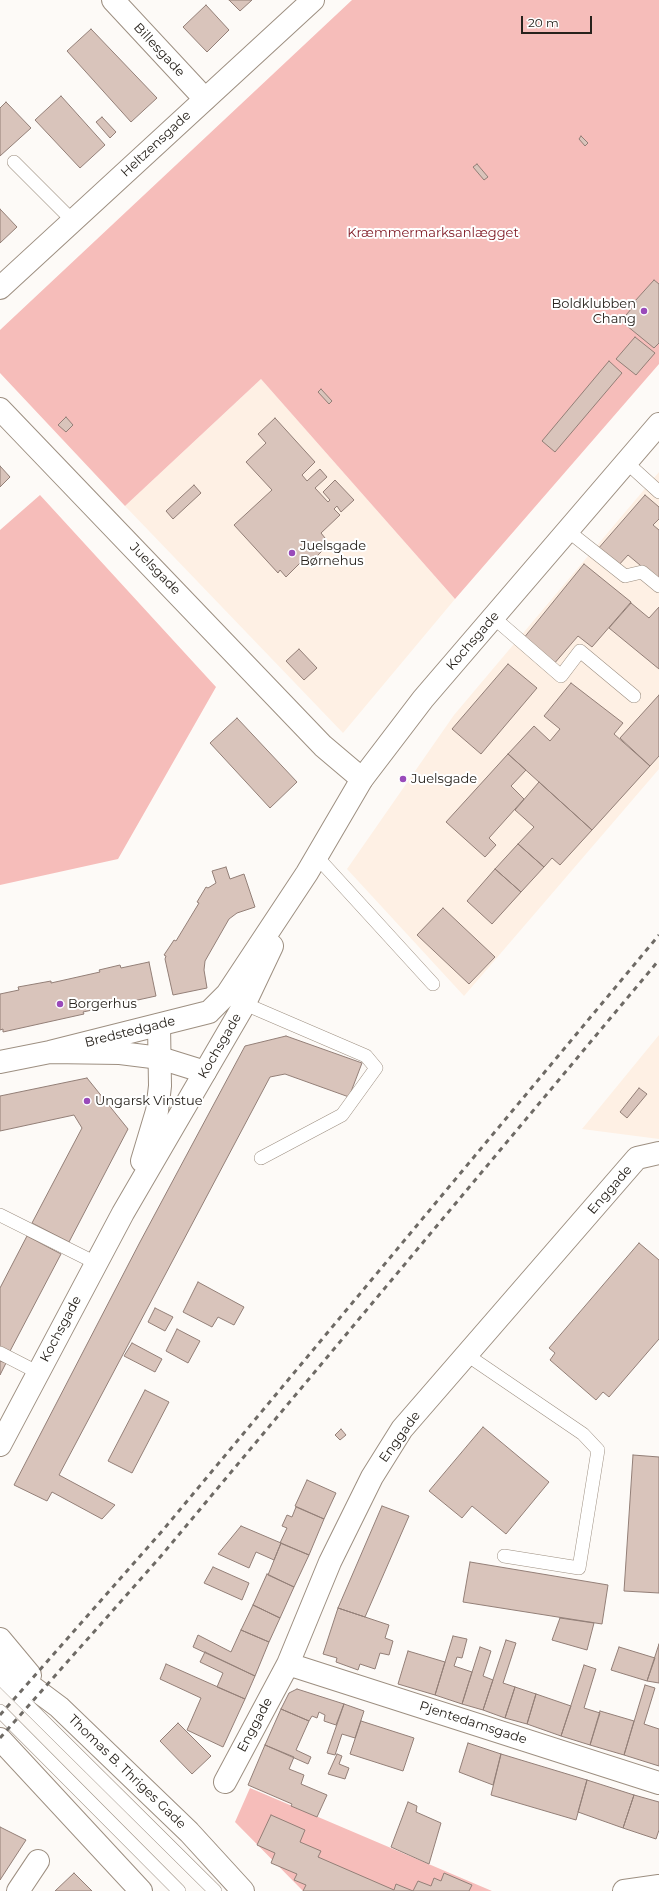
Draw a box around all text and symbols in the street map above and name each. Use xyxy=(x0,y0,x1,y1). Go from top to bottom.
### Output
scale bar xyxy=(523,8,594,34)
text: 20 m xyxy=(528,15,559,30)
street label: Billesgade xyxy=(130,20,188,80)
street label: Heltzensgade xyxy=(118,108,194,180)
park label: Kræmmermarksanlægget xyxy=(347,225,519,241)
place label: Boldklubben Chang xyxy=(551,296,636,327)
marker: Boldklubben Chang xyxy=(639,306,649,316)
place label: Juelsgade Børnehus xyxy=(300,538,366,569)
street label: Juelsgade xyxy=(126,540,184,598)
marker: Juelsgade Børnehus xyxy=(287,548,297,558)
street label: Kochsgade xyxy=(443,608,503,674)
place label: Juelsgade xyxy=(411,771,477,787)
marker: Juelsgade xyxy=(398,774,408,784)
place label: Borgerhus xyxy=(68,996,137,1012)
marker: Borgerhus xyxy=(55,999,65,1009)
street label: Kochsgade xyxy=(195,1011,245,1081)
street label: Bredstedgade xyxy=(83,1013,177,1051)
place label: Ungarsk Vinstue xyxy=(95,1093,203,1109)
marker: Ungarsk Vinstue xyxy=(82,1096,92,1106)
street label: Enggade xyxy=(585,1162,635,1218)
street label: Kochsgade xyxy=(37,1293,85,1365)
street label: Enggade xyxy=(376,1408,424,1466)
street label: Enggade xyxy=(234,1695,276,1755)
street label: Pjentedamsgade xyxy=(417,1698,529,1748)
street label: Thomas B. Thriges Gade xyxy=(65,1712,189,1832)

